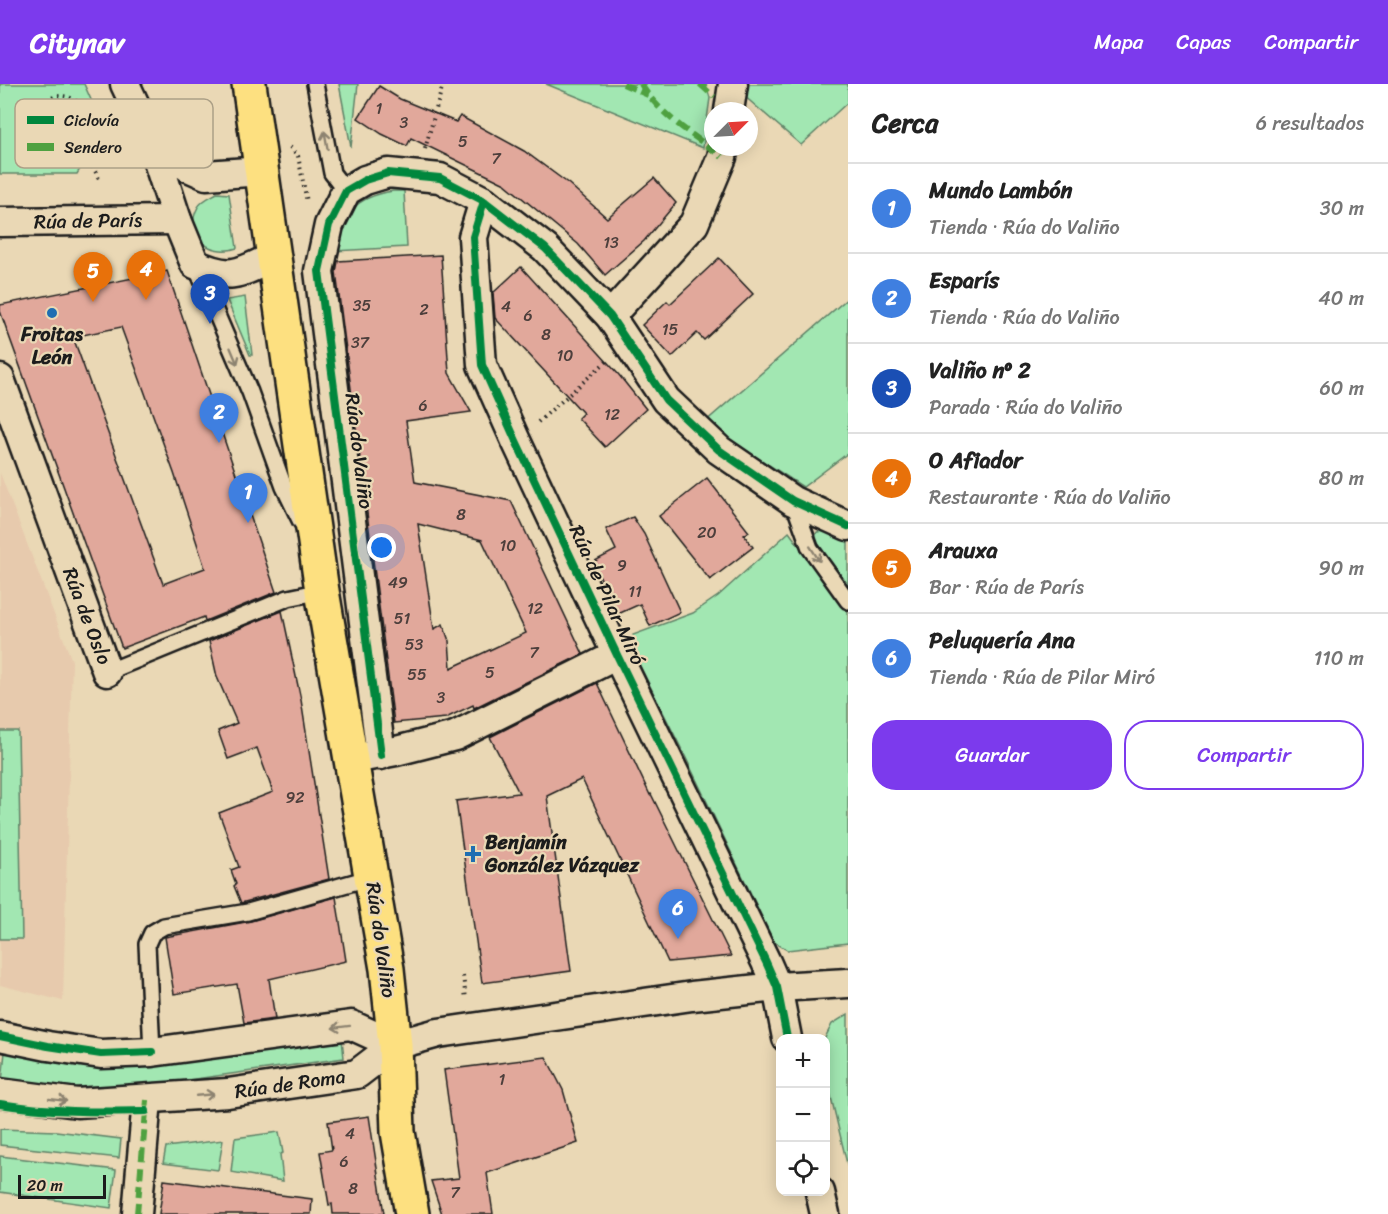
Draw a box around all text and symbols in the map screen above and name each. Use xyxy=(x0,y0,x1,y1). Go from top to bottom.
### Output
text: Citynav xyxy=(30,18,124,67)
text: Mapa xyxy=(1094,23,1143,61)
text: Capas xyxy=(1176,23,1231,61)
text: Compartir xyxy=(1264,23,1358,61)
house number: 1 xyxy=(376,94,383,123)
legend xyxy=(15,99,213,168)
text: Cerca xyxy=(872,100,938,146)
north arrow xyxy=(704,102,758,156)
text: Ciclovía xyxy=(64,106,119,135)
text: 6 resultados xyxy=(1256,106,1364,141)
house number: 3 xyxy=(400,108,409,137)
house number: 5 xyxy=(458,127,468,156)
one-way arrow xyxy=(320,130,331,150)
text: Sendero xyxy=(64,133,122,162)
house number: 7 xyxy=(491,144,501,173)
text: Mundo Lambón xyxy=(929,171,1072,210)
text: 1 xyxy=(887,191,896,226)
text: 30 m xyxy=(1320,191,1364,226)
street label: Rúa de París xyxy=(34,203,143,239)
text: Tienda · Rúa do Valiño xyxy=(929,210,1120,245)
house number: 13 xyxy=(603,228,619,257)
pin: 4 xyxy=(126,250,166,300)
pin: 5 xyxy=(74,252,112,302)
text: Esparís xyxy=(929,261,999,300)
pin: 3 xyxy=(190,274,230,324)
text: 2 xyxy=(886,281,897,316)
text: 40 m xyxy=(1318,281,1364,316)
house number: 35 xyxy=(353,291,372,320)
house number: 4 xyxy=(501,292,511,321)
house number: 2 xyxy=(419,295,429,324)
text: Tienda · Rúa do Valiño xyxy=(929,300,1120,335)
house number: 6 xyxy=(523,301,533,330)
marker: Froitas León xyxy=(45,306,59,320)
house number: 15 xyxy=(662,315,679,344)
place label: Froitas León xyxy=(20,317,84,375)
house number: 8 xyxy=(541,320,551,349)
house number: 37 xyxy=(351,328,370,357)
house number: 10 xyxy=(557,341,573,370)
one-way arrow xyxy=(229,347,240,365)
text: Valiño nº 2 xyxy=(929,351,1031,390)
text: 3 xyxy=(886,371,897,406)
text: 60 m xyxy=(1319,371,1364,406)
text: Parada · Rúa do Valiño xyxy=(929,390,1122,425)
street label: Rúa do Valiño xyxy=(335,391,383,511)
house number: 6 xyxy=(418,391,428,420)
pin: 2 xyxy=(200,394,238,443)
house number: 12 xyxy=(604,400,620,429)
text: O Afiador xyxy=(929,441,1022,480)
text: 4 xyxy=(885,461,898,496)
text: 80 m xyxy=(1319,461,1364,496)
pin: 1 xyxy=(228,474,268,523)
text: Restaurante · Rúa do Valiño xyxy=(929,480,1171,515)
house number: 8 xyxy=(456,500,466,529)
house number: 20 xyxy=(697,518,717,547)
street label: Rúa de Pilar Miró xyxy=(559,519,655,672)
house number: 10 xyxy=(500,531,516,560)
text: Arauxa xyxy=(929,531,998,570)
your location xyxy=(367,533,396,562)
one-way arrow xyxy=(809,545,821,562)
house number: 9 xyxy=(617,551,627,580)
text: 5 xyxy=(885,551,898,586)
text: 90 m xyxy=(1319,551,1364,586)
street label: Rúa de Oslo xyxy=(52,562,122,670)
house number: 49 xyxy=(388,568,408,597)
text: Bar · Rúa de París xyxy=(929,570,1084,605)
house number: 11 xyxy=(628,577,642,606)
house number: 12 xyxy=(527,594,543,623)
house number: 51 xyxy=(394,604,410,633)
text: Peluquería Ana xyxy=(929,621,1075,660)
house number: 53 xyxy=(405,630,423,659)
house number: 7 xyxy=(529,638,539,667)
text: 6 xyxy=(886,641,897,676)
text: 110 m xyxy=(1314,641,1364,676)
house number: 5 xyxy=(485,658,495,687)
house number: 55 xyxy=(407,660,427,689)
text: Tienda · Rúa de Pilar Miró xyxy=(929,660,1155,695)
house number: 3 xyxy=(437,683,446,712)
button: Guardar xyxy=(872,720,1112,790)
button: Compartir xyxy=(1124,720,1364,790)
house number: 92 xyxy=(285,783,305,812)
place label: Benjamín González Vázquez xyxy=(484,825,640,883)
marker: Benjamín González Vázquez xyxy=(466,847,480,861)
street label: Rúa do Valiño xyxy=(356,880,406,1000)
pin: 6 xyxy=(658,890,698,939)
one-way arrow xyxy=(331,1021,351,1032)
map controls xyxy=(776,1034,830,1196)
button: + xyxy=(776,1034,830,1088)
street label: Rúa de Roma xyxy=(232,1059,348,1109)
house number: 1 xyxy=(499,1065,506,1094)
button: − xyxy=(776,1088,830,1142)
one-way arrow xyxy=(194,1089,214,1100)
one-way arrow xyxy=(48,1095,67,1106)
house number: 4 xyxy=(345,1119,355,1148)
button: locate xyxy=(776,1142,830,1196)
house number: 6 xyxy=(339,1147,349,1176)
text: 20 m xyxy=(27,1171,63,1200)
scale bar xyxy=(18,1172,106,1200)
house number: 8 xyxy=(348,1174,358,1203)
house number: 7 xyxy=(450,1178,460,1207)

